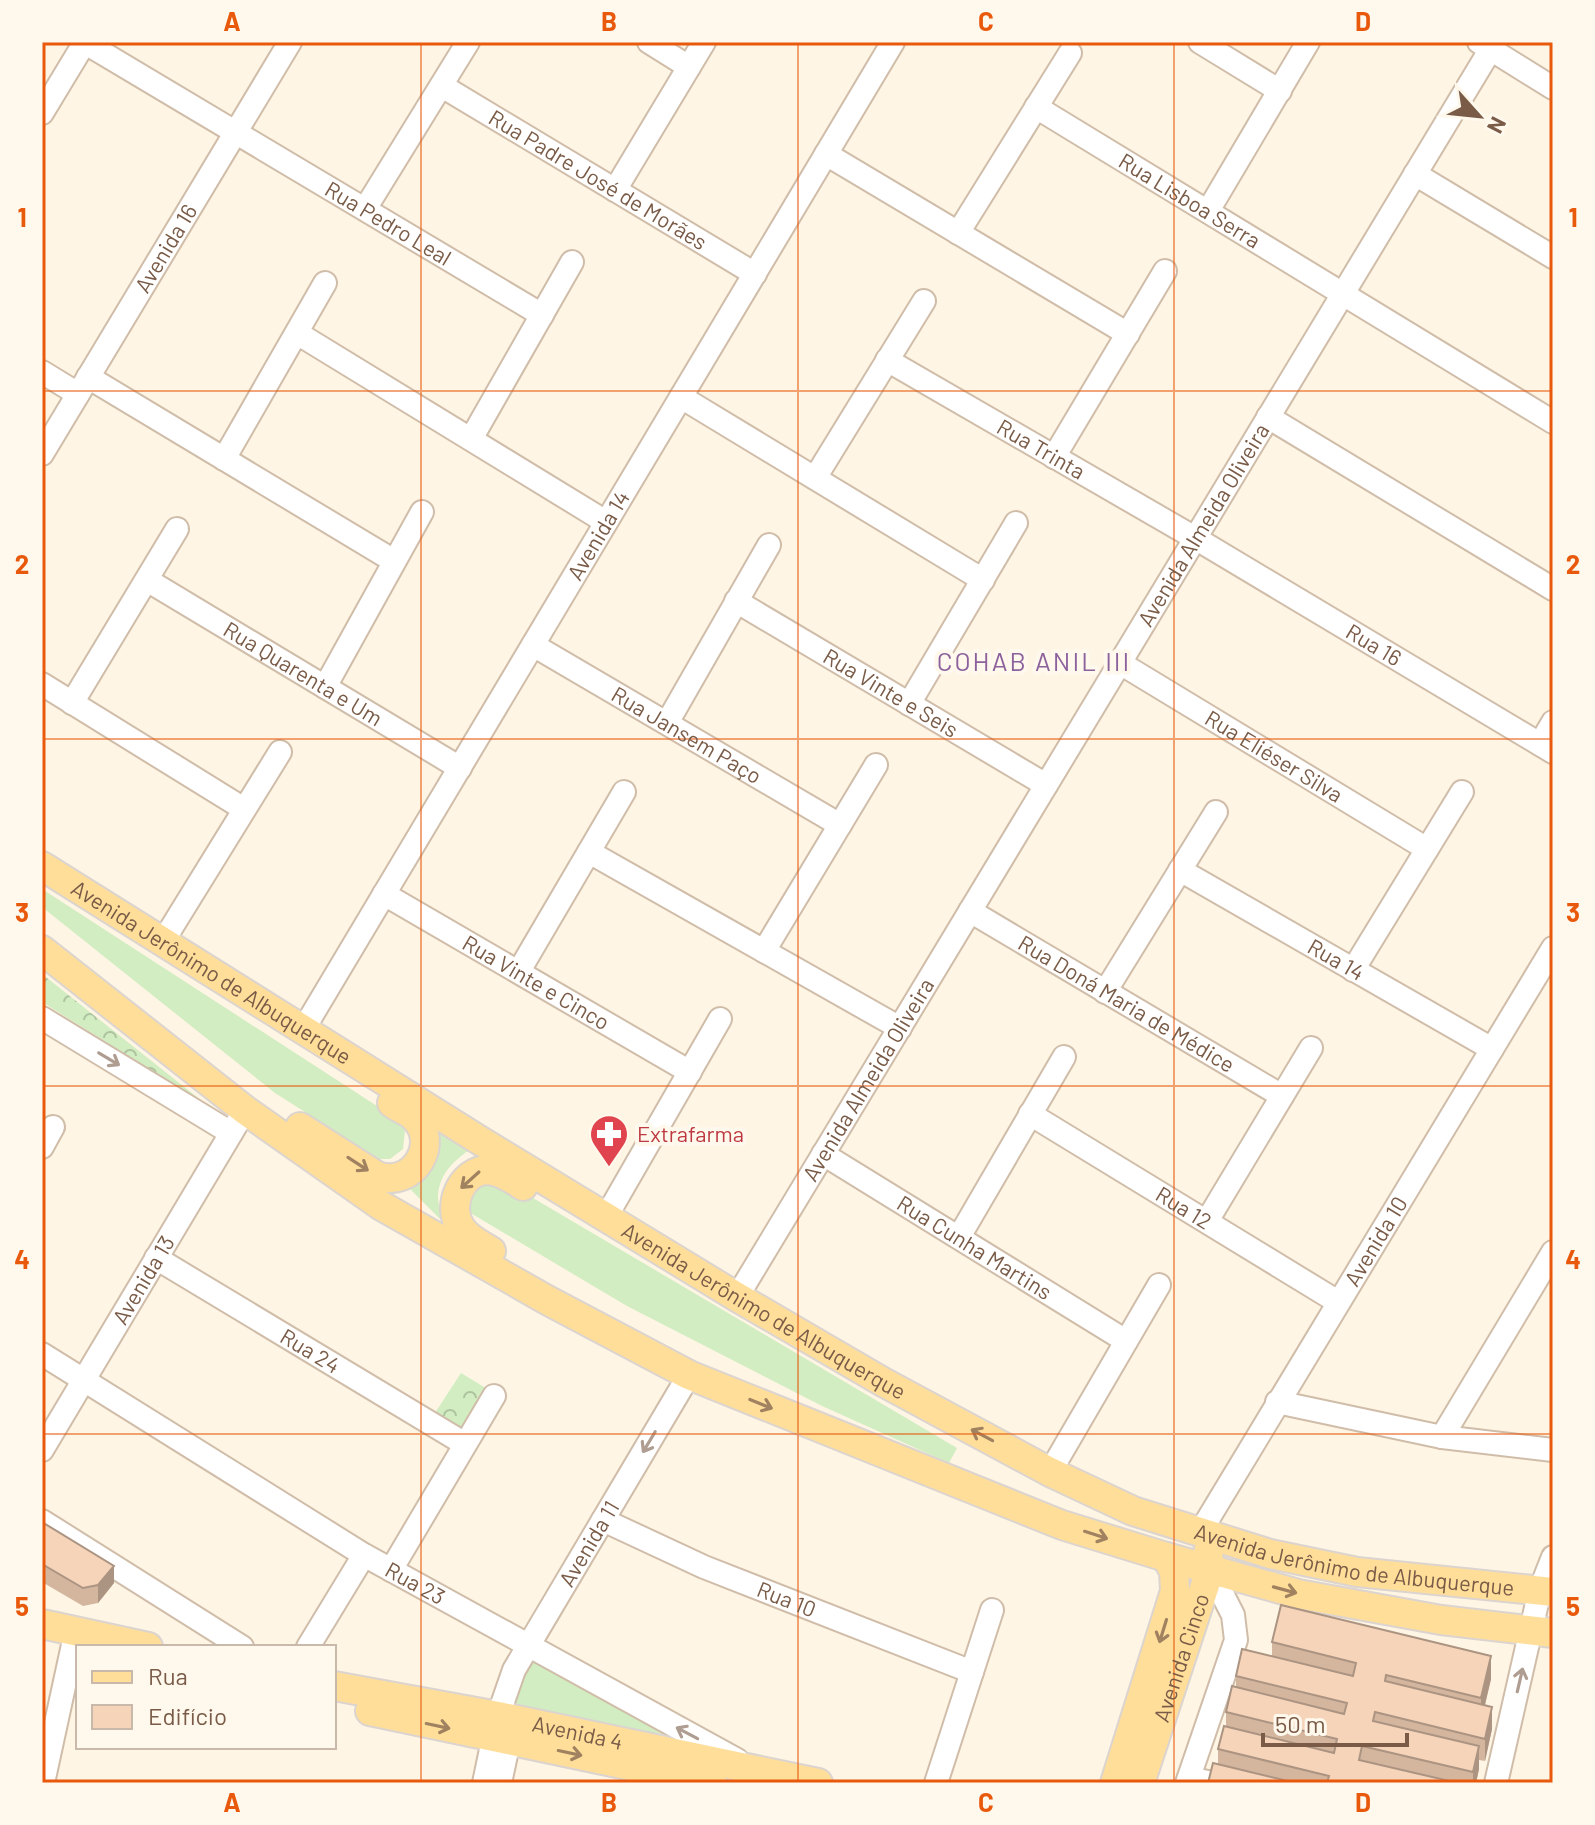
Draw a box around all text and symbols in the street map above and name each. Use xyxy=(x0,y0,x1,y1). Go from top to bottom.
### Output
text: A xyxy=(223,5,241,36)
text: B xyxy=(601,5,617,36)
text: C xyxy=(978,5,994,36)
text: D xyxy=(1355,5,1371,36)
north arrow xyxy=(1439,76,1519,156)
street label: Rua Padre José de Morães xyxy=(485,103,712,254)
text: N xyxy=(1483,113,1513,138)
street label: Rua Lisboa Serra xyxy=(1115,147,1266,253)
street label: Rua Pedro Leal xyxy=(321,175,456,270)
street label: Avenida 16 xyxy=(128,199,202,297)
text: 1 xyxy=(17,201,27,232)
text: 1 xyxy=(1568,201,1578,232)
street label: Rua Trinta xyxy=(993,413,1090,484)
street label: Avenida Almeida Oliveira xyxy=(1131,418,1274,631)
street label: Avenida 14 xyxy=(561,486,634,584)
text: 2 xyxy=(15,548,29,579)
text: 2 xyxy=(1566,548,1580,579)
street label: Rua Quarenta e Um xyxy=(220,615,388,730)
street label: Rua 16 xyxy=(1342,617,1407,671)
street label: Rua Vinte e Seis xyxy=(819,642,963,742)
district label: COHAB ANIL III xyxy=(937,645,1131,676)
street label: Rua Jansem Paço xyxy=(607,680,767,788)
street label: Rua Eliéser Silva xyxy=(1201,704,1348,807)
street label: Avenida Jerônimo de Albuquerque xyxy=(67,874,357,1069)
text: 3 xyxy=(15,896,29,927)
text: 3 xyxy=(1566,896,1580,927)
street label: Rua Vinte e Cinco xyxy=(459,929,615,1034)
street label: Rua Doná Maria de Médice xyxy=(1014,929,1240,1077)
street label: Rua 14 xyxy=(1304,932,1369,985)
street label: Avenida Almeida Oliveira xyxy=(796,973,939,1185)
one-way arrow xyxy=(97,1051,120,1067)
pharmacy icon: Extrafarma xyxy=(588,1113,630,1168)
place label: Extrafarma xyxy=(637,1120,744,1146)
one-way arrow xyxy=(347,1156,369,1173)
one-way arrow xyxy=(460,1171,480,1190)
street label: Rua 12 xyxy=(1152,1180,1217,1234)
street label: Rua Cunha Martins xyxy=(893,1189,1057,1304)
street label: Avenida 10 xyxy=(1338,1191,1412,1290)
street label: Avenida Jerônimo de Albuquerque xyxy=(618,1216,911,1404)
street label: Avenida 13 xyxy=(106,1230,179,1329)
text: 4 xyxy=(14,1243,30,1274)
text: 4 xyxy=(1565,1243,1581,1274)
street label: Rua 24 xyxy=(276,1322,345,1378)
one-way arrow xyxy=(748,1398,773,1412)
one-way arrow xyxy=(970,1427,994,1443)
one-way arrow xyxy=(641,1430,657,1453)
street label: Avenida 11 xyxy=(553,1496,624,1591)
street label: Avenida Jerônimo de Albuquerque xyxy=(1192,1517,1516,1600)
one-way arrow xyxy=(1083,1529,1108,1544)
street label: Rua 23 xyxy=(381,1555,450,1609)
street label: Rua 10 xyxy=(754,1575,820,1622)
one-way arrow xyxy=(1272,1584,1298,1599)
text: 5 xyxy=(15,1590,29,1621)
street label: Avenida Cinco xyxy=(1147,1590,1213,1725)
text: 5 xyxy=(1566,1590,1580,1621)
one-way arrow xyxy=(1155,1618,1169,1643)
legend xyxy=(76,1645,336,1749)
text: Rua xyxy=(148,1661,188,1690)
one-way arrow xyxy=(1513,1668,1528,1694)
scale bar xyxy=(1263,1697,1407,1747)
text: Edifício xyxy=(148,1701,227,1730)
text: 50 m xyxy=(1275,1709,1326,1738)
street label: Avenida 4 xyxy=(530,1710,625,1754)
one-way arrow xyxy=(424,1719,450,1734)
one-way arrow xyxy=(676,1724,699,1740)
one-way arrow xyxy=(556,1747,582,1762)
text: A xyxy=(223,1786,241,1817)
text: B xyxy=(601,1786,617,1817)
text: C xyxy=(978,1786,994,1817)
text: D xyxy=(1355,1786,1371,1817)

